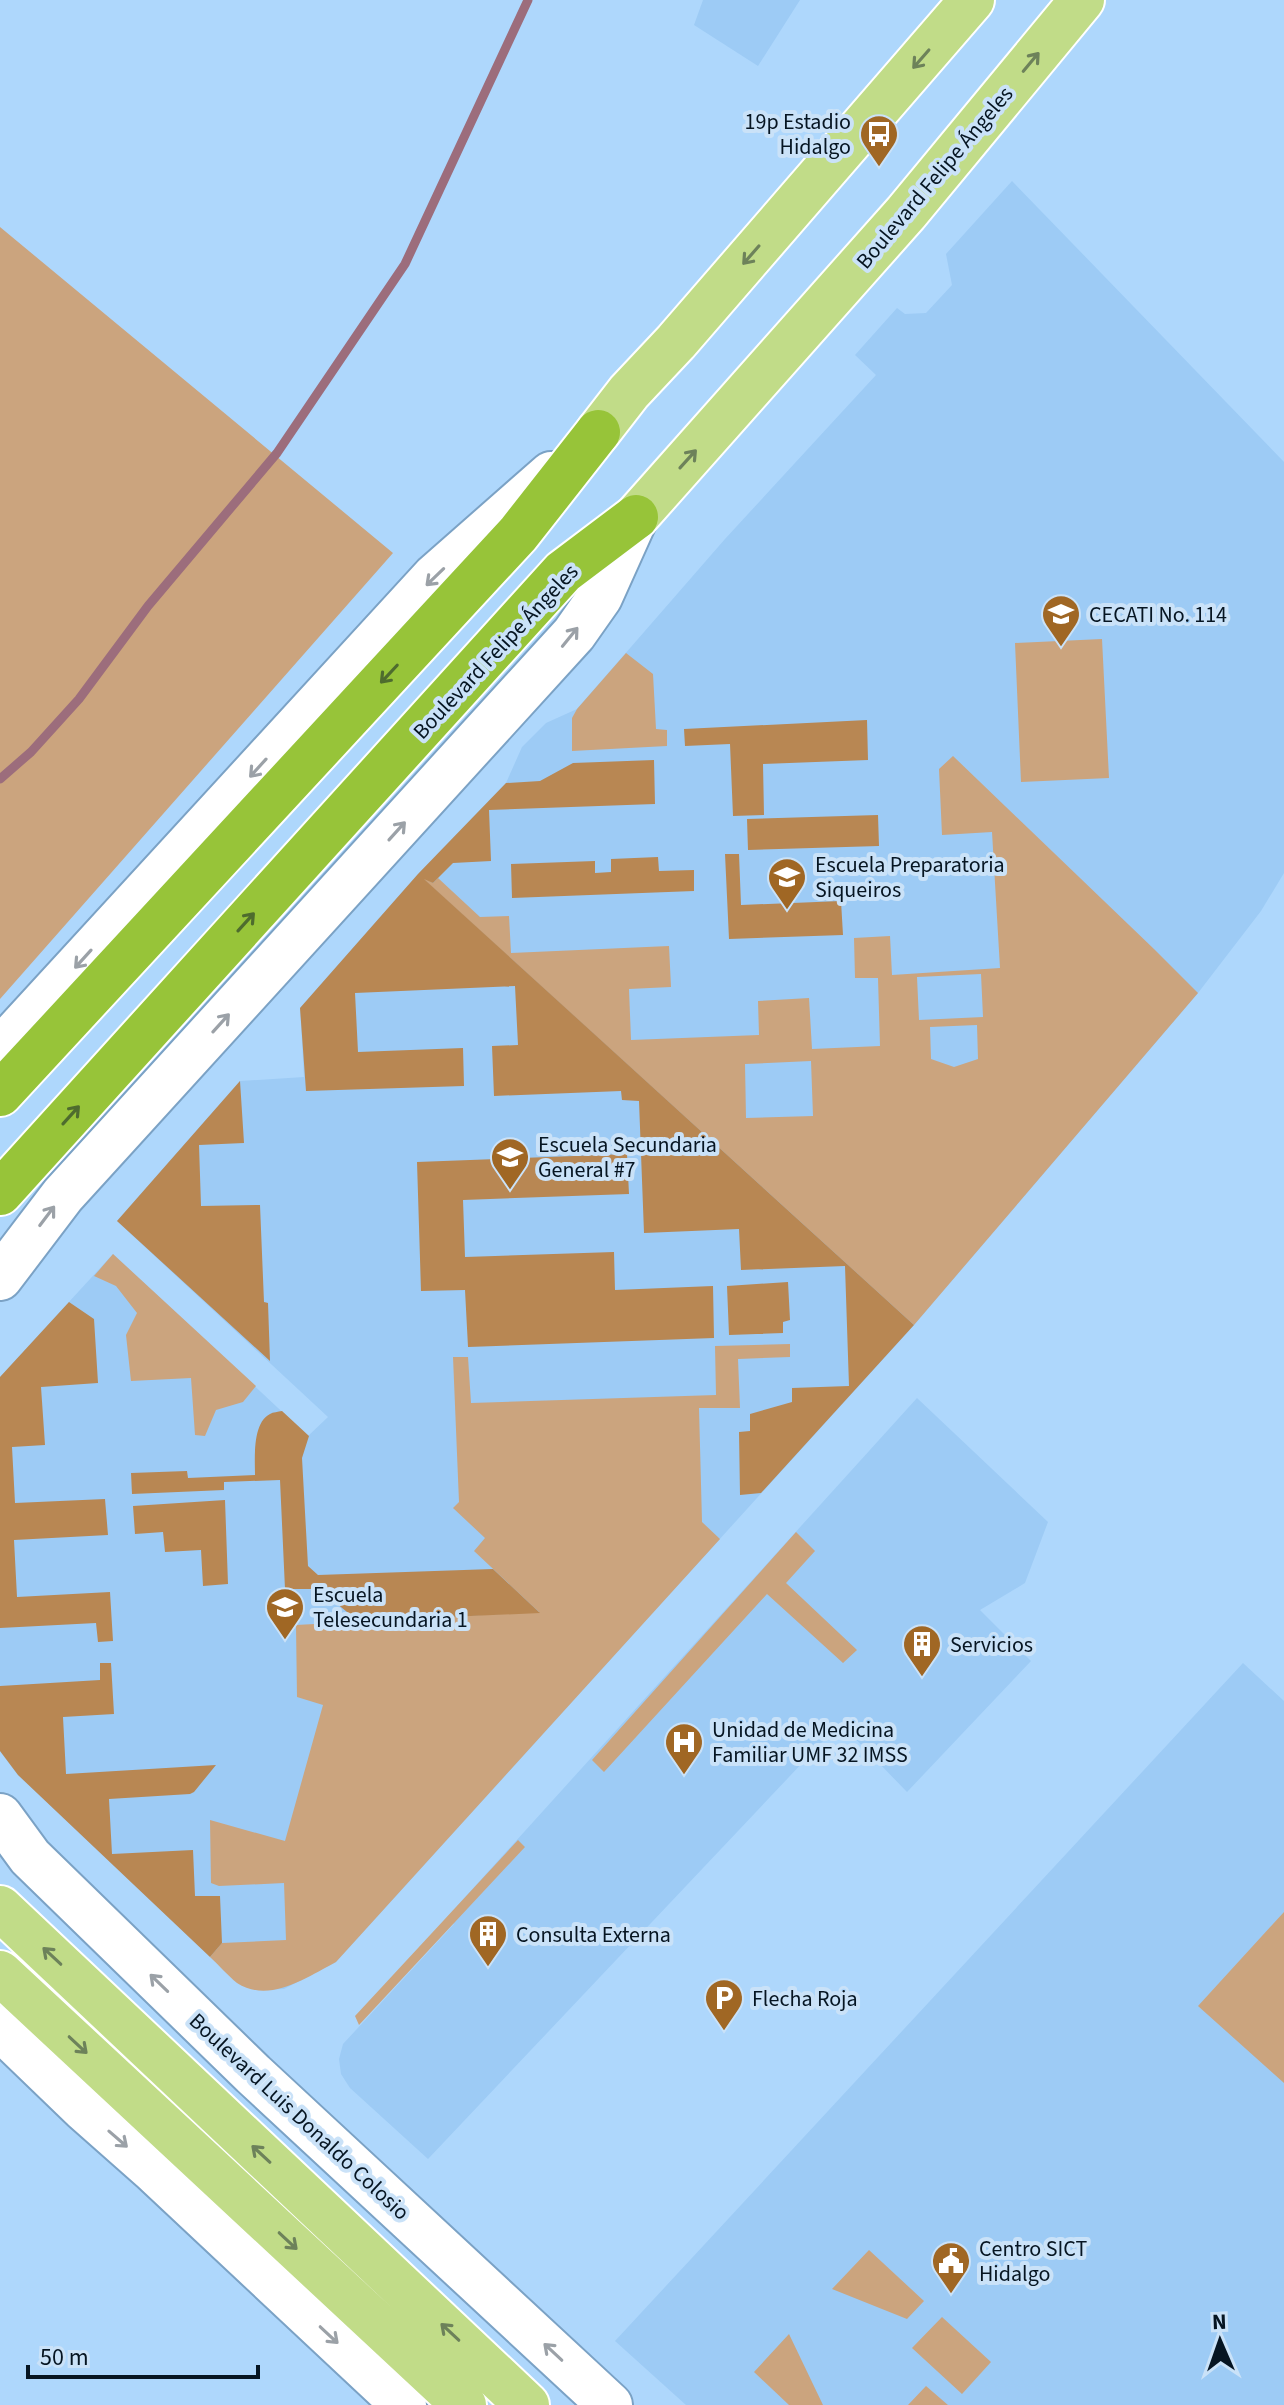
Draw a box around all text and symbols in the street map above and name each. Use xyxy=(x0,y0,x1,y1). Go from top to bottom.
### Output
one-way arrow xyxy=(912,48,930,68)
one-way arrow xyxy=(1022,52,1040,73)
street label: Boulevard Felipe Ángeles xyxy=(849,79,1021,276)
place label: 19p Estadio Hidalgo xyxy=(745,106,851,163)
bus stop icon: 19p Estadio Hidalgo xyxy=(858,113,900,168)
one-way arrow xyxy=(742,245,760,265)
one-way arrow xyxy=(679,450,697,470)
street label: Boulevard Felipe Ángeles xyxy=(406,557,586,747)
one-way arrow xyxy=(426,567,445,586)
school or university icon: CECATI No. 114 xyxy=(1040,593,1082,648)
place label: CECATI No. 114 xyxy=(1089,599,1227,631)
one-way arrow xyxy=(561,628,579,648)
one-way arrow xyxy=(380,663,398,683)
one-way arrow xyxy=(250,757,268,777)
one-way arrow xyxy=(387,821,406,841)
place label: Escuela Preparatoria Siqueiros xyxy=(815,849,1005,906)
school or university icon: Escuela Preparatoria Siqueiros xyxy=(766,856,808,911)
one-way arrow xyxy=(236,912,255,933)
one-way arrow xyxy=(74,949,92,969)
one-way arrow xyxy=(212,1013,230,1033)
one-way arrow xyxy=(62,1105,80,1125)
place label: Escuela Secundaria General #7 xyxy=(538,1129,717,1186)
school or university icon: Escuela Secundaria General #7 xyxy=(489,1136,531,1191)
one-way arrow xyxy=(39,1206,56,1227)
place label: Escuela Telesecundaria 1 xyxy=(313,1579,468,1636)
school or university icon: Escuela Telesecundaria 1 xyxy=(264,1586,306,1641)
building icon: Servicios xyxy=(901,1623,943,1678)
place label: Servicios xyxy=(950,1629,1033,1661)
place label: Unidad de Medicina Familiar UMF 32 IMSS xyxy=(712,1714,908,1771)
hospital icon: Unidad de Medicina Familiar UMF 32 IMSS xyxy=(663,1721,705,1776)
building icon: Consulta Externa xyxy=(467,1913,509,1968)
place label: Consulta Externa xyxy=(516,1919,671,1951)
one-way arrow xyxy=(42,1947,62,1966)
one-way arrow xyxy=(149,1973,169,1992)
parking icon: Flecha Roja xyxy=(703,1977,745,2032)
place label: Flecha Roja xyxy=(752,1983,858,2015)
street label: Boulevard Luis Donaldo Colosio xyxy=(182,2006,417,2228)
one-way arrow xyxy=(67,2035,87,2053)
one-way arrow xyxy=(108,2130,128,2148)
one-way arrow xyxy=(251,2144,271,2163)
one-way arrow xyxy=(278,2232,298,2250)
place label: Centro SICT Hidalgo xyxy=(979,2233,1087,2290)
public building icon: Centro SICT Hidalgo xyxy=(930,2240,972,2295)
north arrow xyxy=(1180,2301,1260,2381)
text: N xyxy=(1211,2306,1227,2338)
one-way arrow xyxy=(441,2324,461,2342)
one-way arrow xyxy=(318,2326,338,2344)
scale bar xyxy=(28,2329,258,2379)
text: 50 m xyxy=(40,2340,89,2375)
one-way arrow xyxy=(543,2342,563,2361)

